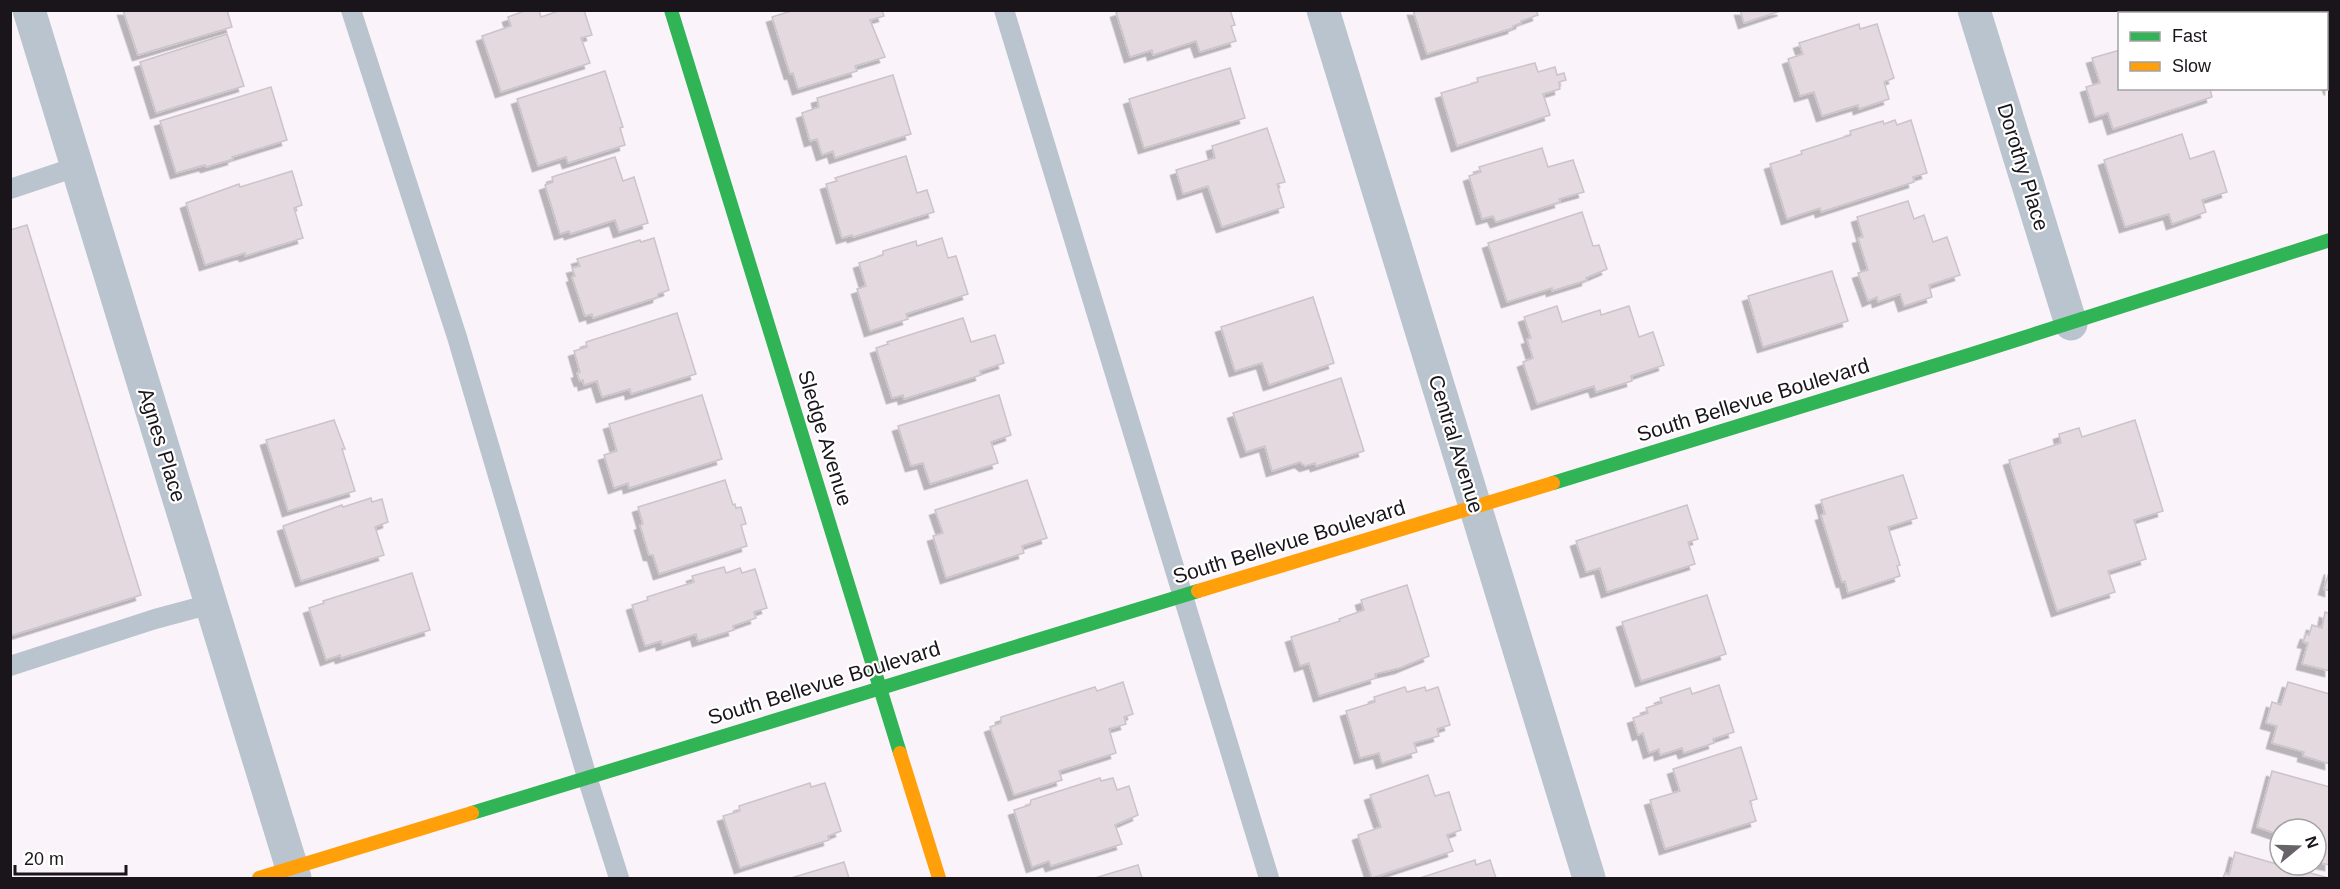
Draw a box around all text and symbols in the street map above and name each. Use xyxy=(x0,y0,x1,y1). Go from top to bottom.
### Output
legend xyxy=(2118,12,2328,90)
text: Fast xyxy=(2172,26,2207,46)
text: Slow xyxy=(2172,56,2212,76)
street label: Dorothy Place xyxy=(1993,100,2054,233)
street label: South Bellevue Boulevard xyxy=(1634,353,1872,446)
street label: Sledge Avenue xyxy=(794,367,857,509)
street label: Central Avenue xyxy=(1425,372,1488,516)
street label: Agnes Place xyxy=(134,385,191,505)
street label: South Bellevue Boulevard xyxy=(1170,495,1408,588)
street label: South Bellevue Boulevard xyxy=(705,636,943,729)
north arrow xyxy=(2268,817,2328,877)
text: N xyxy=(2302,834,2322,851)
scale bar xyxy=(15,838,126,876)
text: 20 m xyxy=(24,849,64,869)

